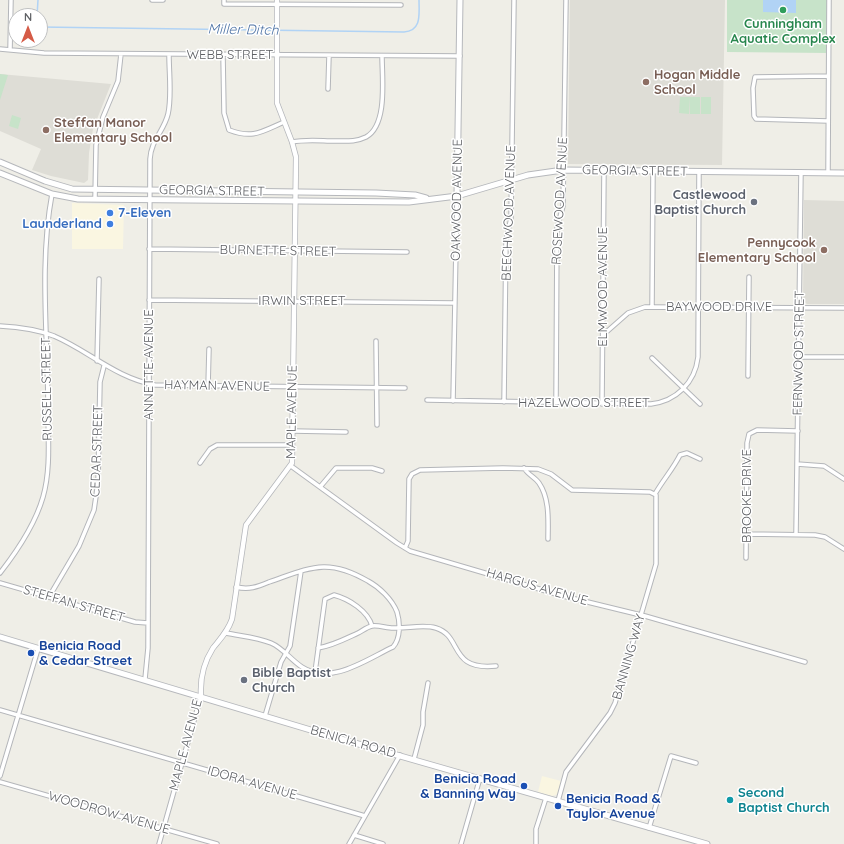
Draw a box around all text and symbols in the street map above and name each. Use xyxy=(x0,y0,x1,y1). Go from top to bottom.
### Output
marker: Cunningham Aquatic Complex xyxy=(778,5,788,15)
north arrow xyxy=(8,8,48,48)
text: N xyxy=(24,10,32,24)
place label: Cunningham Aquatic Complex xyxy=(731,16,835,47)
water label: Miller Ditch xyxy=(207,21,279,39)
street label: WEBB STREET xyxy=(187,47,273,63)
place label: Hogan Middle School xyxy=(654,67,740,98)
marker: Hogan Middle School xyxy=(641,77,651,87)
place label: Steffan Manor Elementary School xyxy=(54,115,172,146)
marker: Steffan Manor Elementary School xyxy=(41,125,51,135)
street label: ROSEWOOD AVENUE xyxy=(549,137,571,265)
street label: OAKWOOD AVENUE xyxy=(448,139,466,261)
street label: BEECHWOOD AVENUE xyxy=(499,145,519,281)
street label: GEORGIA STREET xyxy=(582,162,688,180)
street label: GEORGIA STREET xyxy=(159,182,265,200)
place label: Castlewood Baptist Church xyxy=(654,187,746,218)
marker: Castlewood Baptist Church xyxy=(749,197,759,207)
place label: 7-Eleven xyxy=(118,205,171,221)
marker: 7-Eleven xyxy=(105,208,115,218)
place label: Launderland xyxy=(22,216,102,232)
marker: Launderland xyxy=(105,219,115,229)
street label: ELMWOOD AVENUE xyxy=(595,227,611,347)
place label: Pennycook Elementary School xyxy=(698,235,816,266)
street label: BURNETTE STREET xyxy=(219,242,337,260)
marker: Pennycook Elementary School xyxy=(819,245,829,255)
street label: FERNWOOD STREET xyxy=(790,291,808,415)
street label: IRWIN STREET xyxy=(258,293,346,309)
street label: BAYWOOD DRIVE xyxy=(666,299,772,315)
street label: ANNETTE AVENUE xyxy=(141,309,157,421)
street label: RUSSELL STREET xyxy=(38,337,56,441)
street label: MAPLE AVENUE xyxy=(283,365,301,459)
street label: HAYMAN AVENUE xyxy=(164,377,270,395)
street label: HAZELWOOD STREET xyxy=(518,395,650,411)
street label: CEDAR STREET xyxy=(88,405,106,497)
street label: BROOKE DRIVE xyxy=(739,449,755,543)
street label: HARGUS AVENUE xyxy=(485,565,589,609)
street label: STEFFAN STREET xyxy=(22,582,126,626)
street label: BANNING WAY xyxy=(609,612,649,702)
place label: Benicia Road & Cedar Street xyxy=(39,638,132,669)
marker: Benicia Road & Cedar Street xyxy=(26,648,36,658)
place label: Bible Baptist Church xyxy=(252,665,331,696)
marker: Bible Baptist Church xyxy=(239,675,249,685)
street label: MAPLE AVENUE xyxy=(166,698,206,792)
street label: BENICIA ROAD xyxy=(308,722,398,762)
street label: IDORA AVENUE xyxy=(205,763,299,803)
place label: Benicia Road & Banning Way xyxy=(420,771,516,802)
marker: Benicia Road & Banning Way xyxy=(519,781,529,791)
place label: Second Baptist Church xyxy=(738,785,830,816)
street label: WOODROW AVENUE xyxy=(46,788,172,838)
place label: Benicia Road & Taylor Avenue xyxy=(566,791,661,822)
marker: Second Baptist Church xyxy=(725,795,735,805)
marker: Benicia Road & Taylor Avenue xyxy=(553,801,563,811)

